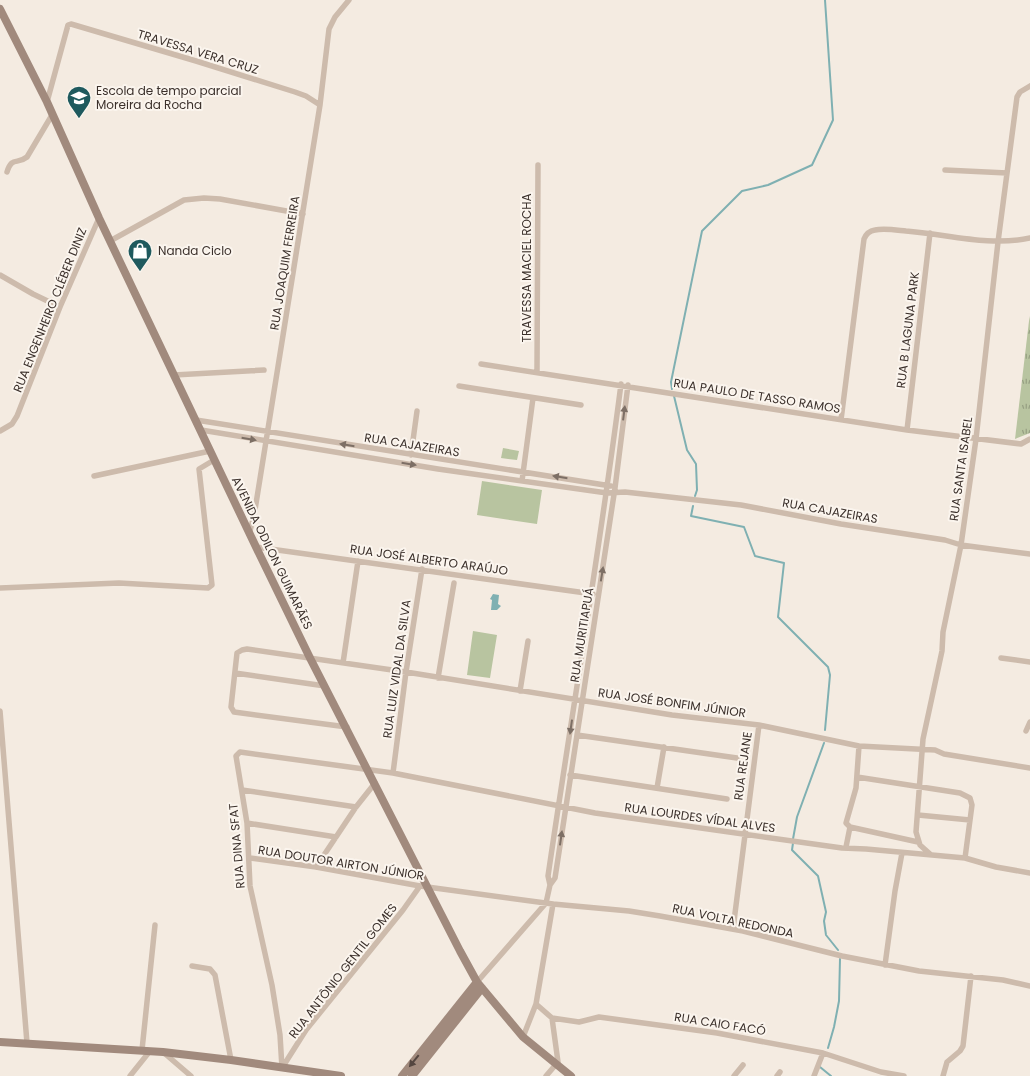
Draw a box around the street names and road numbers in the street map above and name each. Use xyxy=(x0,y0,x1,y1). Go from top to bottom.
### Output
street label: TRAVESSA VERA CRUZ xyxy=(136,25,261,78)
street label: TRAVESSA MACIEL ROCHA xyxy=(518,193,535,343)
street label: RUA JOAQUIM FERREIRA xyxy=(265,194,304,331)
street label: RUA ENGENHEIRO CLÉBER DINIZ xyxy=(9,225,90,395)
street label: RUA B LAGUNA PARK xyxy=(892,271,923,389)
street label: RUA PAULO DE TASSO RAMOS xyxy=(672,374,842,417)
street label: RUA SANTA ISABEL xyxy=(945,416,976,522)
street label: RUA CAJAZEIRAS xyxy=(363,429,461,460)
street label: AVENIDA ODILON GUIMARÃES xyxy=(228,474,317,632)
street label: RUA CAJAZEIRAS xyxy=(781,494,879,527)
street label: RUA JOSÉ ALBERTO ARAÚJO xyxy=(349,540,509,579)
street label: RUA MURITIAPUÁ xyxy=(566,586,597,684)
street label: RUA LUIZ VIDAL DA SILVA xyxy=(378,599,415,739)
street label: RUA JOSÉ BONFIM JÚNIOR xyxy=(597,684,747,721)
street label: RUA REJANE xyxy=(729,730,756,801)
street label: RUA LOURDES VÍDAL ALVES xyxy=(624,798,777,837)
street label: RUA DINA SFAT xyxy=(224,802,249,889)
street label: RUA DOUTOR AIRTON JÚNIOR xyxy=(257,841,425,884)
street label: RUA VOLTA REDONDA xyxy=(671,899,795,942)
street label: RUA ANTÔNIO GENTIL GOMES xyxy=(284,900,401,1042)
street label: RUA CAIO FACÓ xyxy=(673,1008,767,1039)

